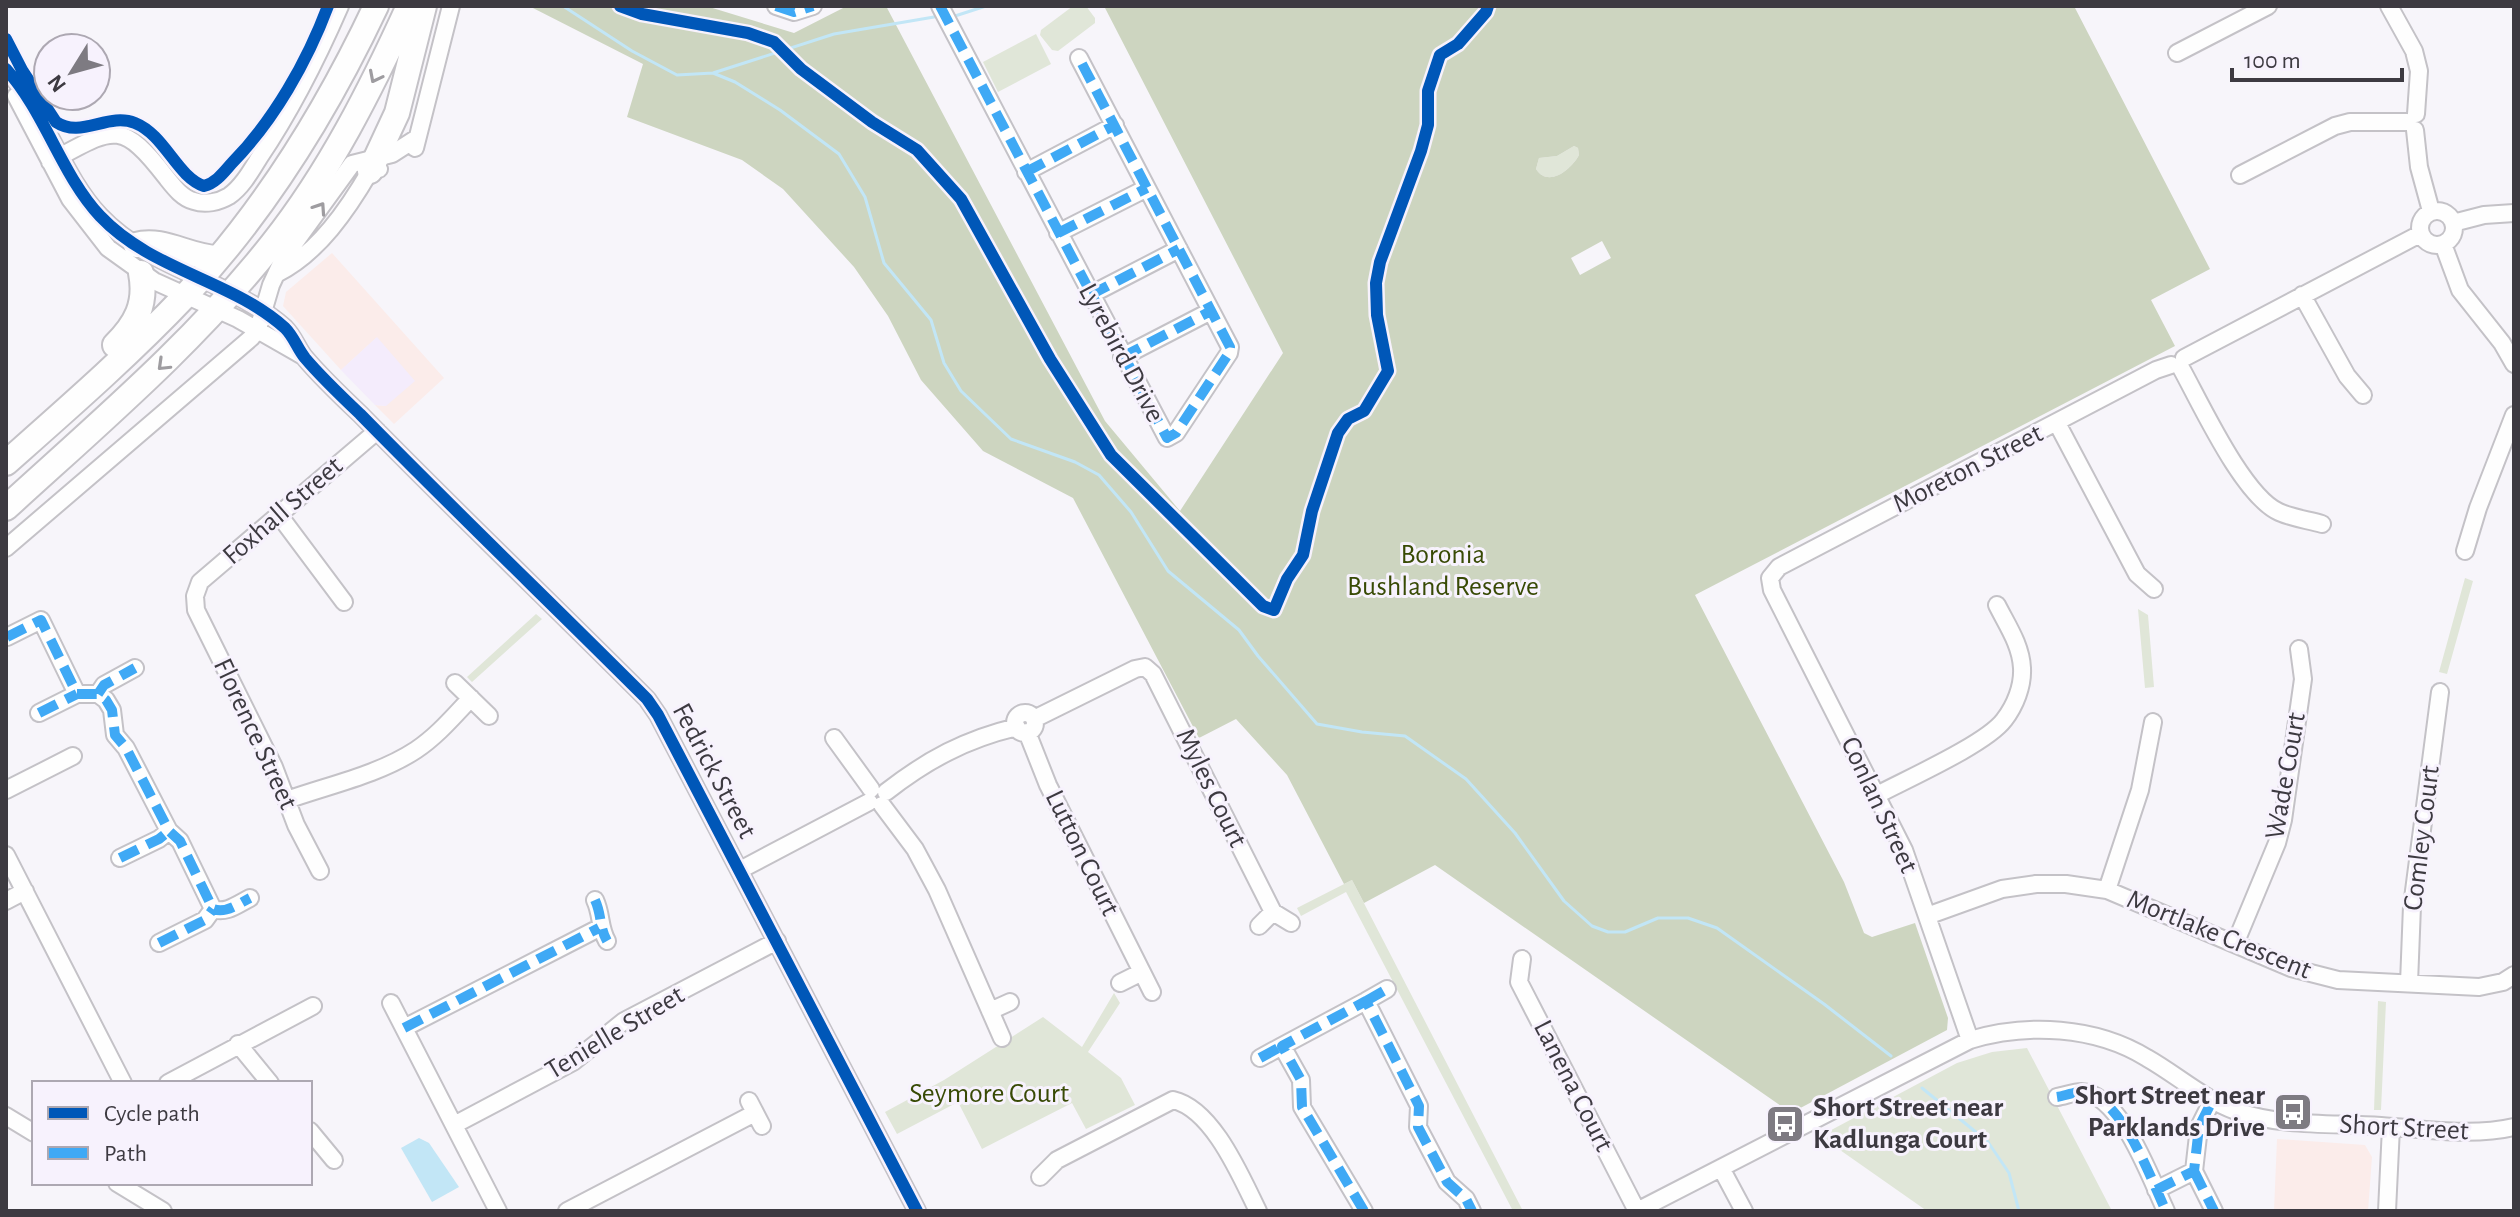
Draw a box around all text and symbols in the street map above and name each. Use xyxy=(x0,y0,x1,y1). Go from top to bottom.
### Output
north arrow xyxy=(32,32,112,112)
scale bar xyxy=(2232,32,2402,82)
text: 100 m xyxy=(2244,49,2301,73)
one-way arrow xyxy=(370,68,385,83)
text: N xyxy=(43,71,70,96)
one-way arrow xyxy=(310,202,325,217)
street label: Lyrebird Drive xyxy=(1073,279,1169,427)
one-way arrow xyxy=(158,356,172,371)
street label: Moreton Street xyxy=(1889,419,2047,519)
street label: Foxhall Street xyxy=(218,452,348,570)
park label: Boronia Bushland Reserve xyxy=(1347,541,1539,601)
street label: Florence Street xyxy=(208,654,302,814)
street label: Fedrick Street xyxy=(667,699,761,843)
street label: Wade Court xyxy=(2261,710,2311,842)
street label: Myles Court xyxy=(1170,724,1252,852)
street label: Conlan Street xyxy=(1835,733,1923,877)
street label: Comley Court xyxy=(2399,764,2445,912)
street label: Lutton Court xyxy=(1040,786,1124,920)
street label: Mortlake Crescent xyxy=(2123,885,2315,985)
street label: Tenielle Street xyxy=(541,981,689,1085)
street label: Lanena Court xyxy=(1528,1016,1618,1156)
park label: Seymore Court xyxy=(909,1080,1069,1108)
legend xyxy=(32,1081,312,1185)
place label: Short Street near Parklands Drive xyxy=(2075,1082,2265,1142)
bus stop icon: Short Street near Parklands Drive xyxy=(2272,1091,2314,1133)
place label: Short Street near Kadlunga Court xyxy=(1813,1094,2004,1154)
text: Cycle path xyxy=(104,1102,200,1126)
bus stop icon: Short Street near Kadlunga Court xyxy=(1764,1103,1806,1145)
street label: Short Street xyxy=(2339,1111,2469,1145)
text: Path xyxy=(104,1142,147,1166)

